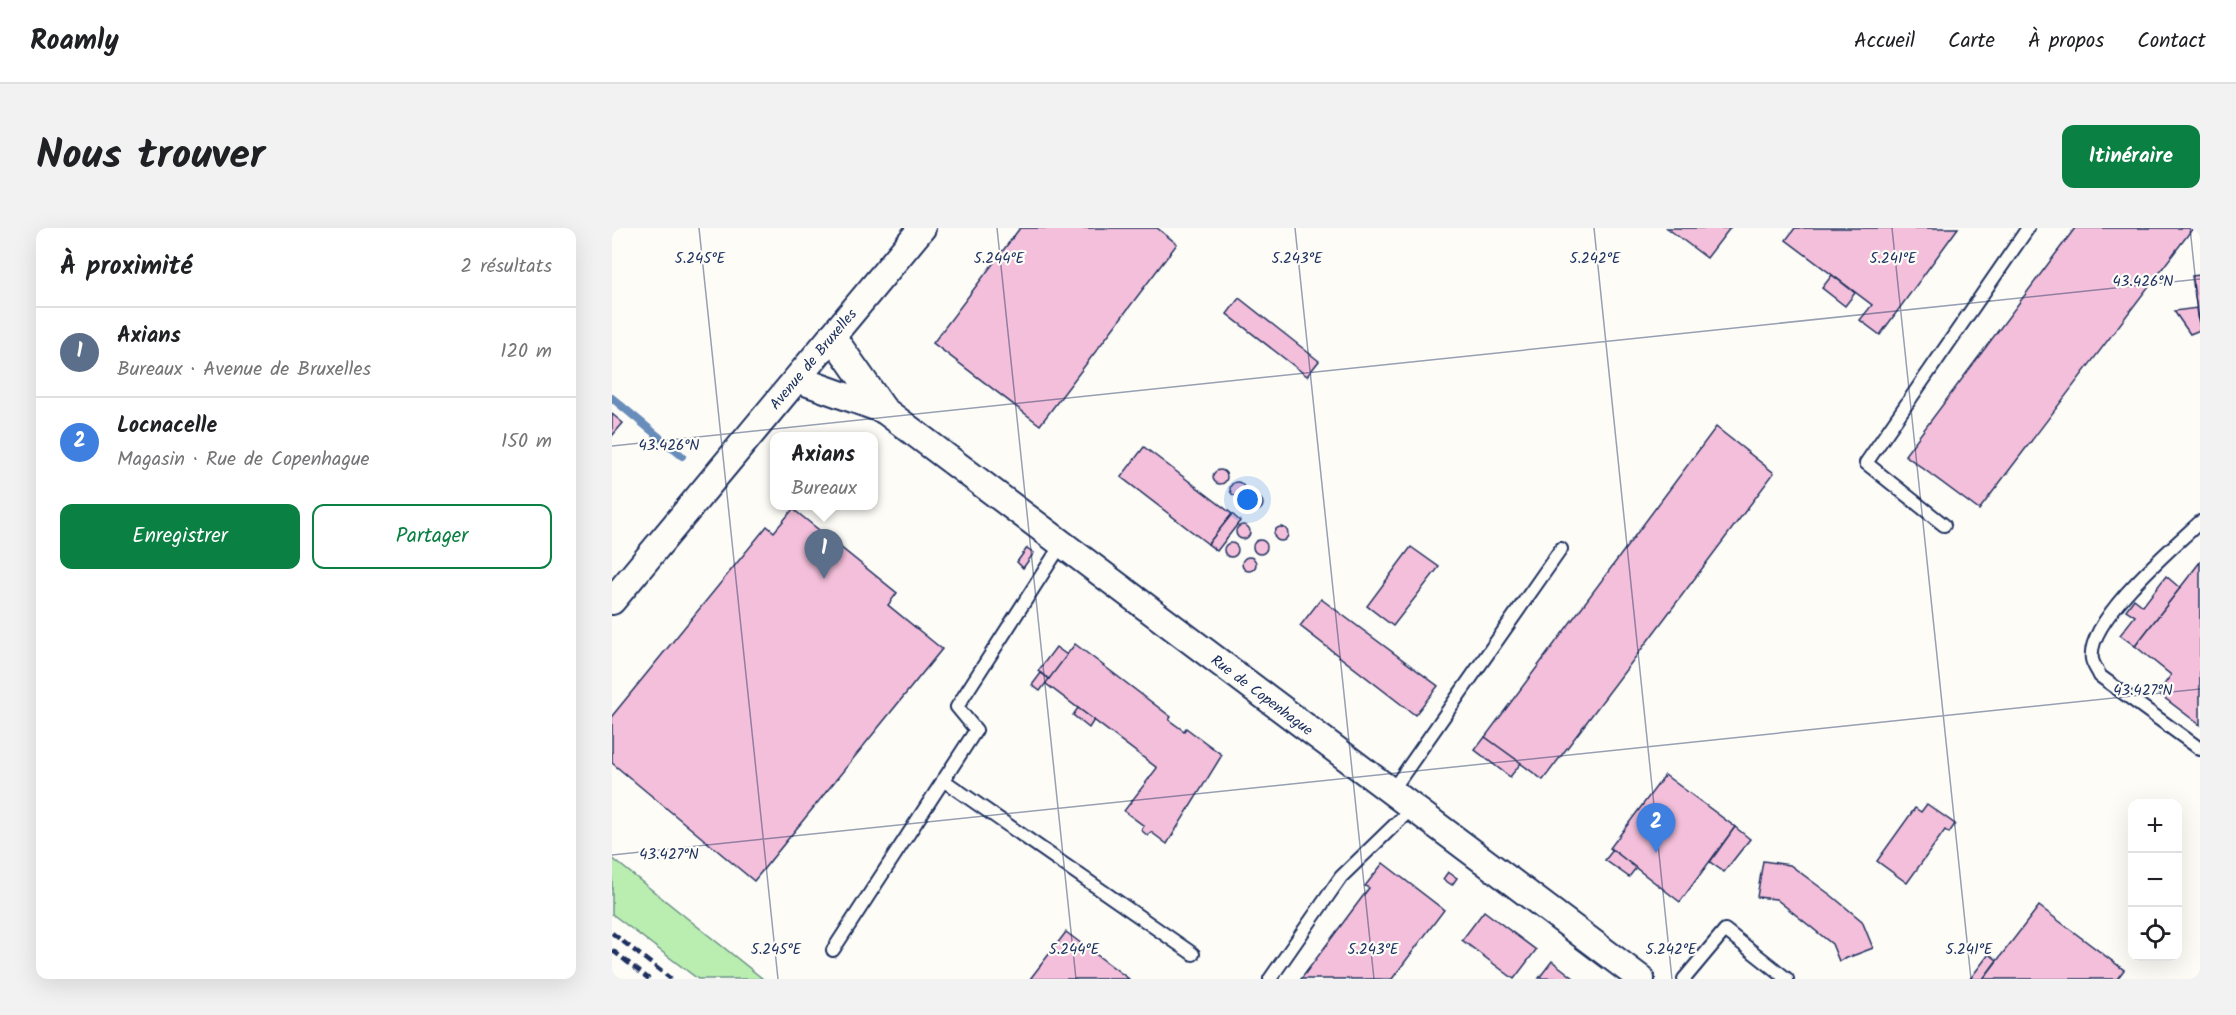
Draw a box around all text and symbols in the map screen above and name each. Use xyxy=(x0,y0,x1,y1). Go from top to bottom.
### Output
text: Roamly xyxy=(30,19,119,64)
text: Accueil xyxy=(1854,25,1915,58)
text: Carte xyxy=(1948,25,1995,58)
text: À propos xyxy=(2028,25,2104,58)
text: Contact xyxy=(2137,25,2206,58)
text: Nous trouver xyxy=(36,123,265,190)
button: Itinéraire xyxy=(2062,125,2200,188)
text: À proximité xyxy=(60,246,192,288)
text: 5.245°E xyxy=(675,247,726,271)
text: 5.244°E xyxy=(974,247,1026,271)
text: 5.243°E xyxy=(1271,247,1324,271)
text: 5.242°E xyxy=(1569,247,1622,271)
text: 5.241°E xyxy=(1869,247,1918,271)
text: 2 résultats xyxy=(461,251,552,283)
text: 43.426°N xyxy=(2113,270,2173,294)
street label: Avenue de Bruxelles xyxy=(764,303,864,416)
text: Axians xyxy=(117,319,181,354)
text: 1 xyxy=(76,336,83,368)
text: 120 m xyxy=(500,336,552,368)
text: Bureaux · Avenue de Bruxelles xyxy=(117,354,371,386)
text: Locnacelle xyxy=(117,409,217,444)
text: 2 xyxy=(74,426,85,458)
text: 150 m xyxy=(501,426,552,458)
popup xyxy=(770,432,878,510)
text: 43.426°N xyxy=(639,434,699,458)
text: Axians xyxy=(791,438,855,473)
text: Magasin · Rue de Copenhague xyxy=(117,444,370,476)
text: Bureaux xyxy=(791,473,857,505)
your location xyxy=(1233,485,1262,514)
button: Enregistrer xyxy=(60,504,300,569)
button: Partager xyxy=(312,504,552,569)
pin: 1 xyxy=(804,530,844,579)
street label: Rue de Copenhague xyxy=(1205,649,1318,742)
text: 43.427°N xyxy=(2113,679,2173,703)
map controls xyxy=(2128,799,2182,961)
button: + xyxy=(2128,799,2182,853)
pin: 2 xyxy=(1636,804,1676,853)
text: 43.427°N xyxy=(639,843,699,867)
button: − xyxy=(2128,853,2182,907)
button: locate xyxy=(2128,907,2182,961)
text: 5.245°E xyxy=(751,938,802,962)
text: 5.244°E xyxy=(1049,938,1101,962)
text: 5.243°E xyxy=(1347,938,1400,962)
text: 5.242°E xyxy=(1645,938,1698,962)
text: 5.241°E xyxy=(1945,938,1994,962)

